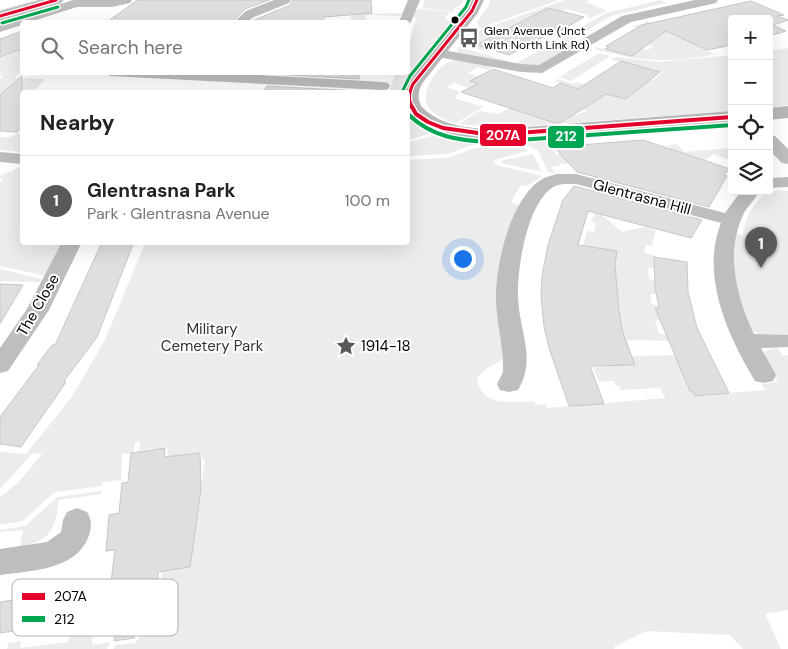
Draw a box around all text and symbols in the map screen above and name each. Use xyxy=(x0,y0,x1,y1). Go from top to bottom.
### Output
unlabelled marker xyxy=(450,15,460,25)
map controls xyxy=(728,15,773,195)
button: + xyxy=(728,15,773,60)
search box xyxy=(20,20,410,75)
place label: Glen Avenue (Jnct with North Link Rd) xyxy=(484,23,590,53)
bus stop icon: Glen Avenue (Jnct with North Link Rd) xyxy=(458,27,480,49)
icon: search xyxy=(38,34,66,62)
text: Search here xyxy=(78,35,183,60)
button: − xyxy=(728,60,773,105)
button: locate xyxy=(728,105,773,150)
text: Nearby xyxy=(40,109,114,137)
line badge: 207A xyxy=(479,123,527,147)
line badge: 212 xyxy=(547,125,585,149)
text: 207A xyxy=(486,126,520,144)
text: 212 xyxy=(555,127,577,145)
button: layers xyxy=(728,150,773,195)
street label: Glentrasna Hill xyxy=(591,174,693,220)
text: Glentrasna Park xyxy=(87,178,236,203)
text: 1 xyxy=(53,190,59,211)
text: 100 m xyxy=(345,190,390,211)
text: Park · Glentrasna Avenue xyxy=(87,203,270,224)
pin: 1 xyxy=(745,227,777,268)
your location xyxy=(450,246,476,272)
street label: The Close xyxy=(12,270,64,340)
park label: Military Cemetery Park xyxy=(161,319,264,356)
place icon: 1914-18 xyxy=(335,335,357,357)
place label: 1914-18 xyxy=(361,336,411,356)
legend xyxy=(12,579,178,636)
text: 207A xyxy=(54,587,87,605)
text: 212 xyxy=(54,610,75,628)

